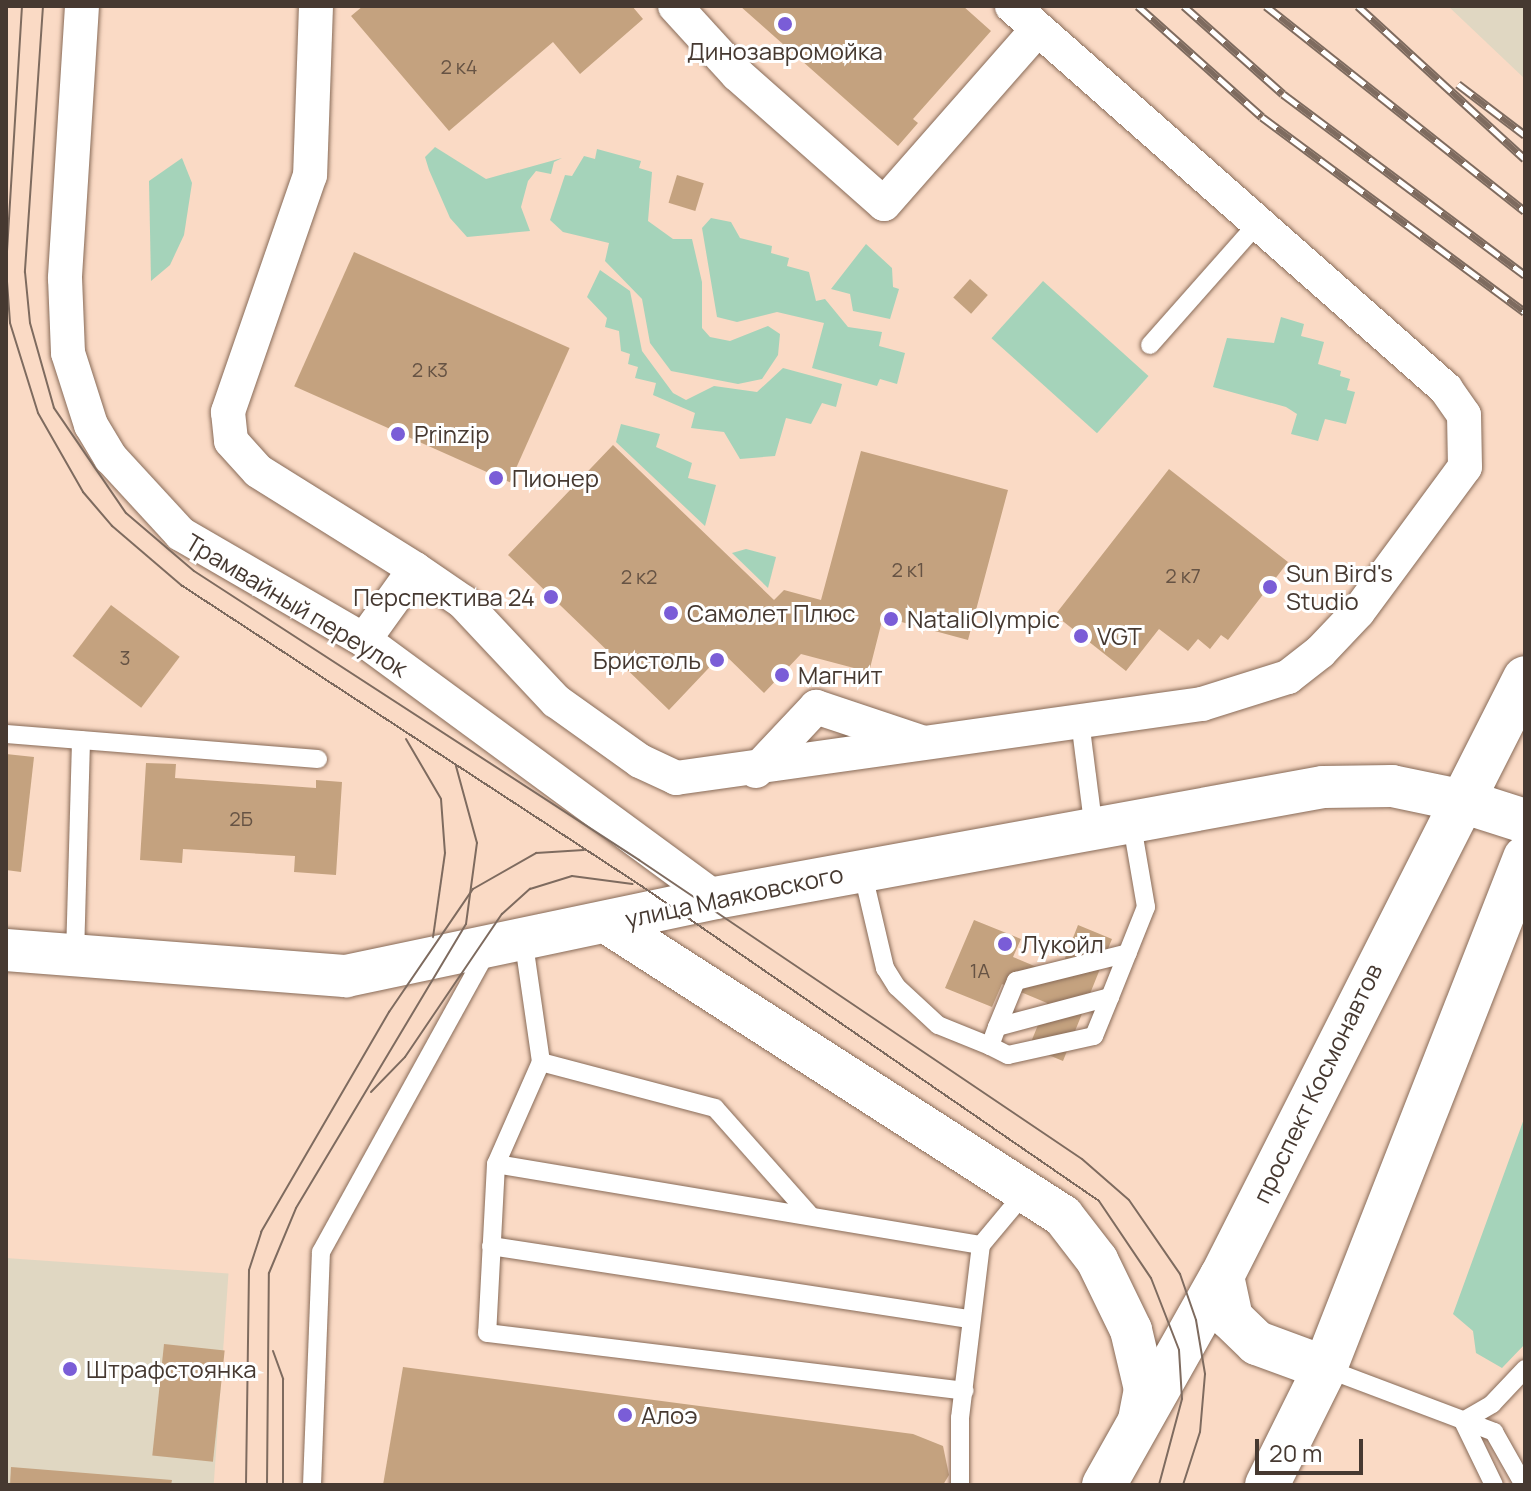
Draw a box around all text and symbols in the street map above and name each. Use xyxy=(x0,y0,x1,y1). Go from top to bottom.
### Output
marker: Динозавромойка xyxy=(776,15,794,33)
place label: Динозавромойка xyxy=(687,37,883,65)
house number: 2 к4 xyxy=(440,54,478,78)
house number: 2 к3 xyxy=(412,357,448,381)
place label: Prinzip xyxy=(414,420,490,448)
marker: Prinzip xyxy=(389,425,407,443)
place label: Пионер xyxy=(512,464,599,492)
marker: Пионер xyxy=(487,469,505,487)
street label: Трамвайный переулок xyxy=(181,527,413,683)
house number: 2 к1 xyxy=(891,557,925,581)
place label: Sun Bird's Studio xyxy=(1286,559,1393,615)
house number: 2 к7 xyxy=(1165,563,1201,587)
house number: 2 к2 xyxy=(621,564,657,588)
marker: Sun Bird's Studio xyxy=(1261,578,1279,596)
place label: Перспектива 24 xyxy=(353,583,535,611)
marker: Перспектива 24 xyxy=(542,588,560,606)
place label: Самолет Плюс xyxy=(687,599,856,627)
marker: Самолет Плюс xyxy=(662,604,680,622)
place label: NataliOlympic xyxy=(907,605,1060,633)
marker: NataliOlympic xyxy=(882,610,900,628)
place label: VGT xyxy=(1097,622,1142,650)
marker: VGT xyxy=(1072,627,1090,645)
house number: 3 xyxy=(119,645,131,669)
place label: Бристоль xyxy=(593,646,701,674)
marker: Бристоль xyxy=(708,651,726,669)
place label: Магнит xyxy=(798,661,883,689)
marker: Магнит xyxy=(773,666,791,684)
house number: 2Б xyxy=(229,806,253,830)
street label: улица Маяковского xyxy=(622,859,846,933)
place label: Лукойл xyxy=(1021,930,1104,958)
marker: Лукойл xyxy=(996,935,1014,953)
house number: 1А xyxy=(970,958,990,982)
street label: проспект Космонавтов xyxy=(1246,959,1388,1207)
place label: Штрафстоянка xyxy=(86,1355,256,1383)
marker: Штрафстоянка xyxy=(61,1360,79,1378)
place label: Алоэ xyxy=(641,1401,698,1429)
marker: Алоэ xyxy=(616,1406,634,1424)
scale bar xyxy=(1259,1423,1367,1473)
text: 20 m xyxy=(1269,1436,1322,1469)

